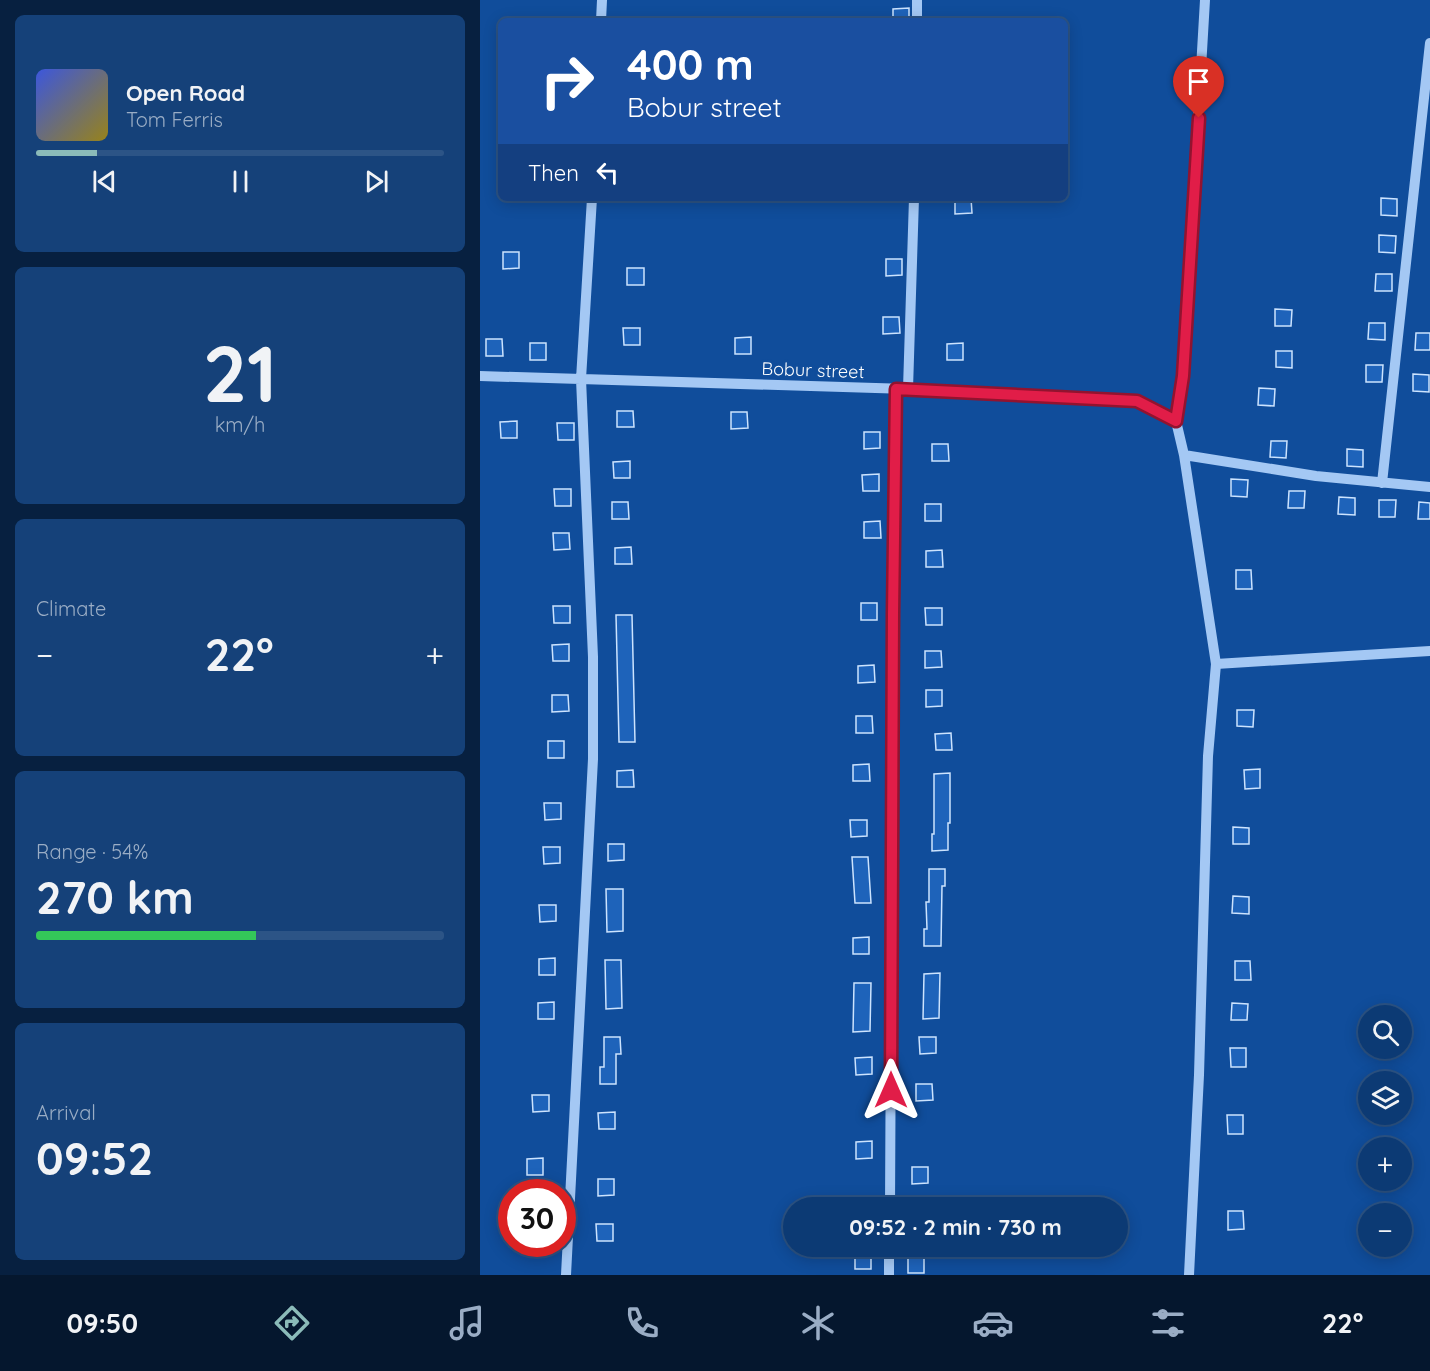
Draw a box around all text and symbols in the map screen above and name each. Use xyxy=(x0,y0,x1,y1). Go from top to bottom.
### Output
text: 400 m xyxy=(627,38,754,91)
icon: right xyxy=(528,42,606,120)
pin xyxy=(1173,56,1224,118)
icon: arrive xyxy=(1182,65,1215,98)
text: Open Road xyxy=(126,79,245,107)
text: Bobur street xyxy=(627,90,782,124)
text: Tom Ferris xyxy=(126,107,223,132)
icon: left xyxy=(591,156,624,189)
text: Then xyxy=(528,159,579,187)
icon: previous xyxy=(88,165,121,198)
icon: pause xyxy=(224,165,257,198)
icon: next xyxy=(360,165,393,198)
text: 21 xyxy=(203,324,277,422)
street label: Bobur street xyxy=(761,357,865,383)
text: km/h xyxy=(215,412,265,437)
text: Climate xyxy=(36,596,106,621)
text: 22° xyxy=(205,626,274,682)
text: − xyxy=(36,634,53,675)
text: + xyxy=(425,634,444,675)
text: Range · 54% xyxy=(36,839,148,864)
text: 270 km xyxy=(36,869,194,925)
map controls xyxy=(1358,1005,1412,1257)
button: search xyxy=(1358,1005,1412,1059)
position arrow xyxy=(859,1058,923,1122)
button: layers xyxy=(1358,1071,1412,1125)
text: Arrival xyxy=(36,1100,96,1125)
text: 09:52 xyxy=(36,1130,153,1186)
button: + xyxy=(1358,1137,1412,1191)
speed limit sign: 30 xyxy=(498,1179,576,1257)
button: − xyxy=(1358,1203,1412,1257)
text: 09:52 · 2 min · 730 m xyxy=(849,1213,1062,1241)
icon: directions xyxy=(271,1302,313,1344)
icon: music xyxy=(446,1302,488,1344)
icon: phone xyxy=(621,1302,663,1344)
icon: climate xyxy=(797,1302,839,1344)
icon: car xyxy=(972,1302,1014,1344)
icon: filters xyxy=(1147,1302,1189,1344)
text: 09:50 xyxy=(67,1306,138,1340)
text: 22° xyxy=(1322,1306,1363,1340)

